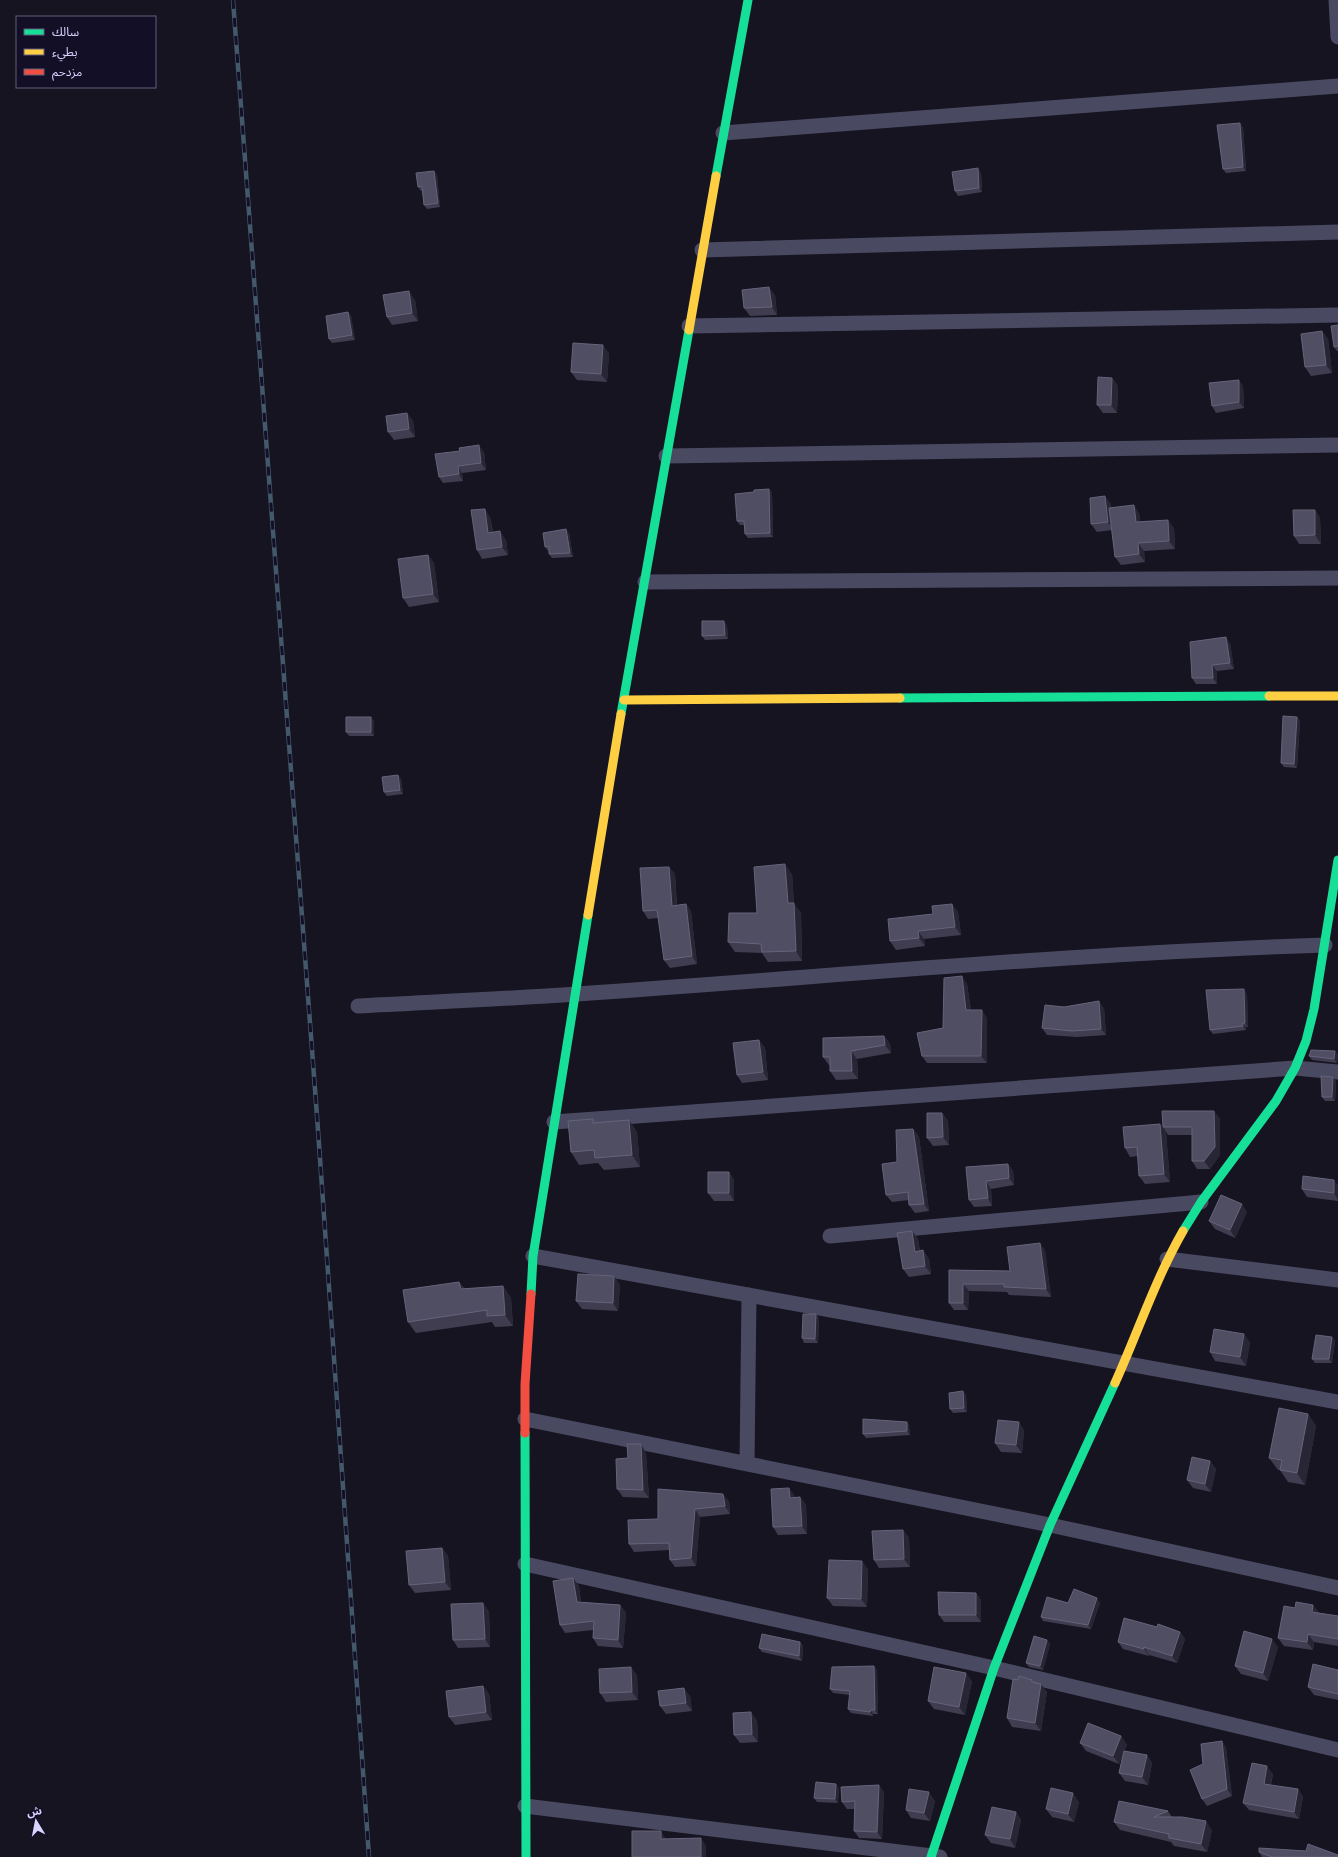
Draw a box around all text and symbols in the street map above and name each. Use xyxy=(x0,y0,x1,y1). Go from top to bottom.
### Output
legend xyxy=(16,16,156,88)
text: سالك xyxy=(52,24,79,38)
text: بطيء xyxy=(52,44,78,62)
text: مزدحم xyxy=(52,64,82,81)
north arrow xyxy=(16,1801,56,1841)
text: ش xyxy=(26,1803,43,1819)

